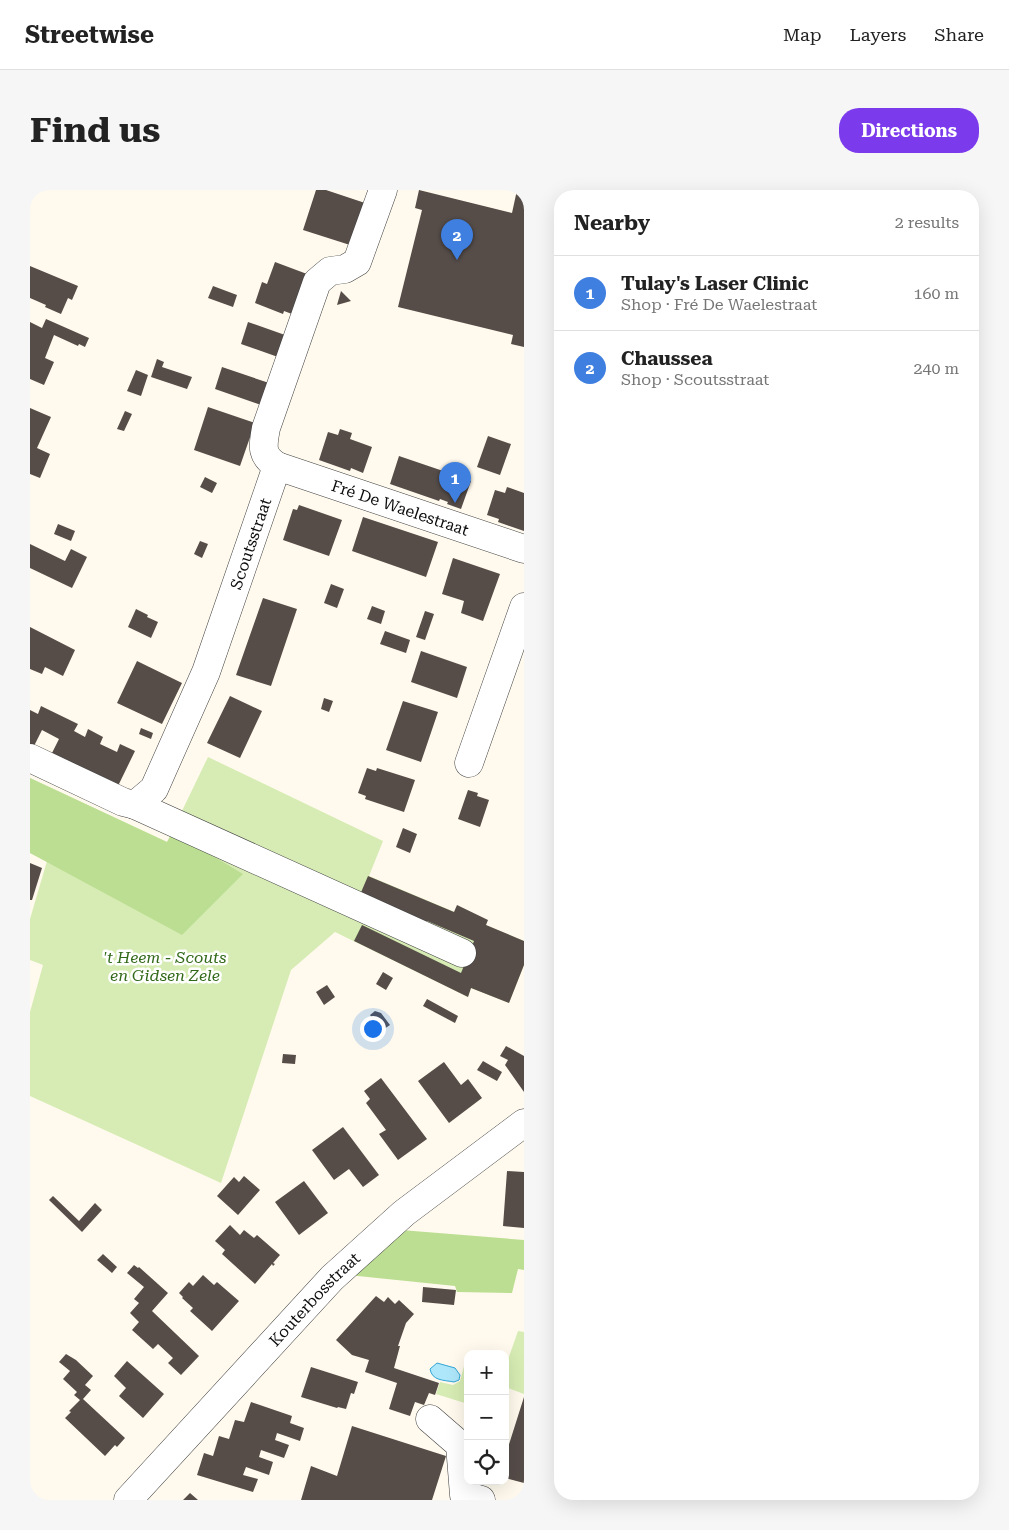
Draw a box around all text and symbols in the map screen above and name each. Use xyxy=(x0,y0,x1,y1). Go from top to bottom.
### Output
text: Streetwise xyxy=(25,21,154,49)
text: Map xyxy=(783,24,822,45)
text: Layers xyxy=(850,24,906,45)
text: Share xyxy=(934,24,984,45)
button: Directions xyxy=(839,108,979,153)
text: Find us xyxy=(30,110,160,151)
text: Nearby xyxy=(574,211,650,235)
text: 2 results xyxy=(895,213,959,232)
pin: 2 xyxy=(441,219,473,260)
text: Tulay's Laser Clinic xyxy=(621,272,809,295)
text: 1 xyxy=(586,284,594,303)
text: 160 m xyxy=(913,284,959,303)
text: Shop · Fré De Waelestraat xyxy=(621,295,817,314)
text: Chaussea xyxy=(621,347,713,370)
text: 2 xyxy=(586,359,594,378)
text: 240 m xyxy=(913,359,959,378)
text: Shop · Scoutsstraat xyxy=(621,370,769,389)
pin: 1 xyxy=(439,462,471,503)
street label: Fré De Waelestraat xyxy=(329,476,471,539)
street label: Scoutsstraat xyxy=(226,495,275,592)
park label: 't Heem - Scouts en Gidsen Zele xyxy=(103,948,227,985)
your location xyxy=(360,1016,386,1042)
street label: Kouterbosstraat xyxy=(265,1248,364,1350)
map controls xyxy=(464,1350,509,1485)
button: + xyxy=(464,1350,509,1395)
button: − xyxy=(464,1395,509,1440)
button: locate xyxy=(464,1440,509,1485)

